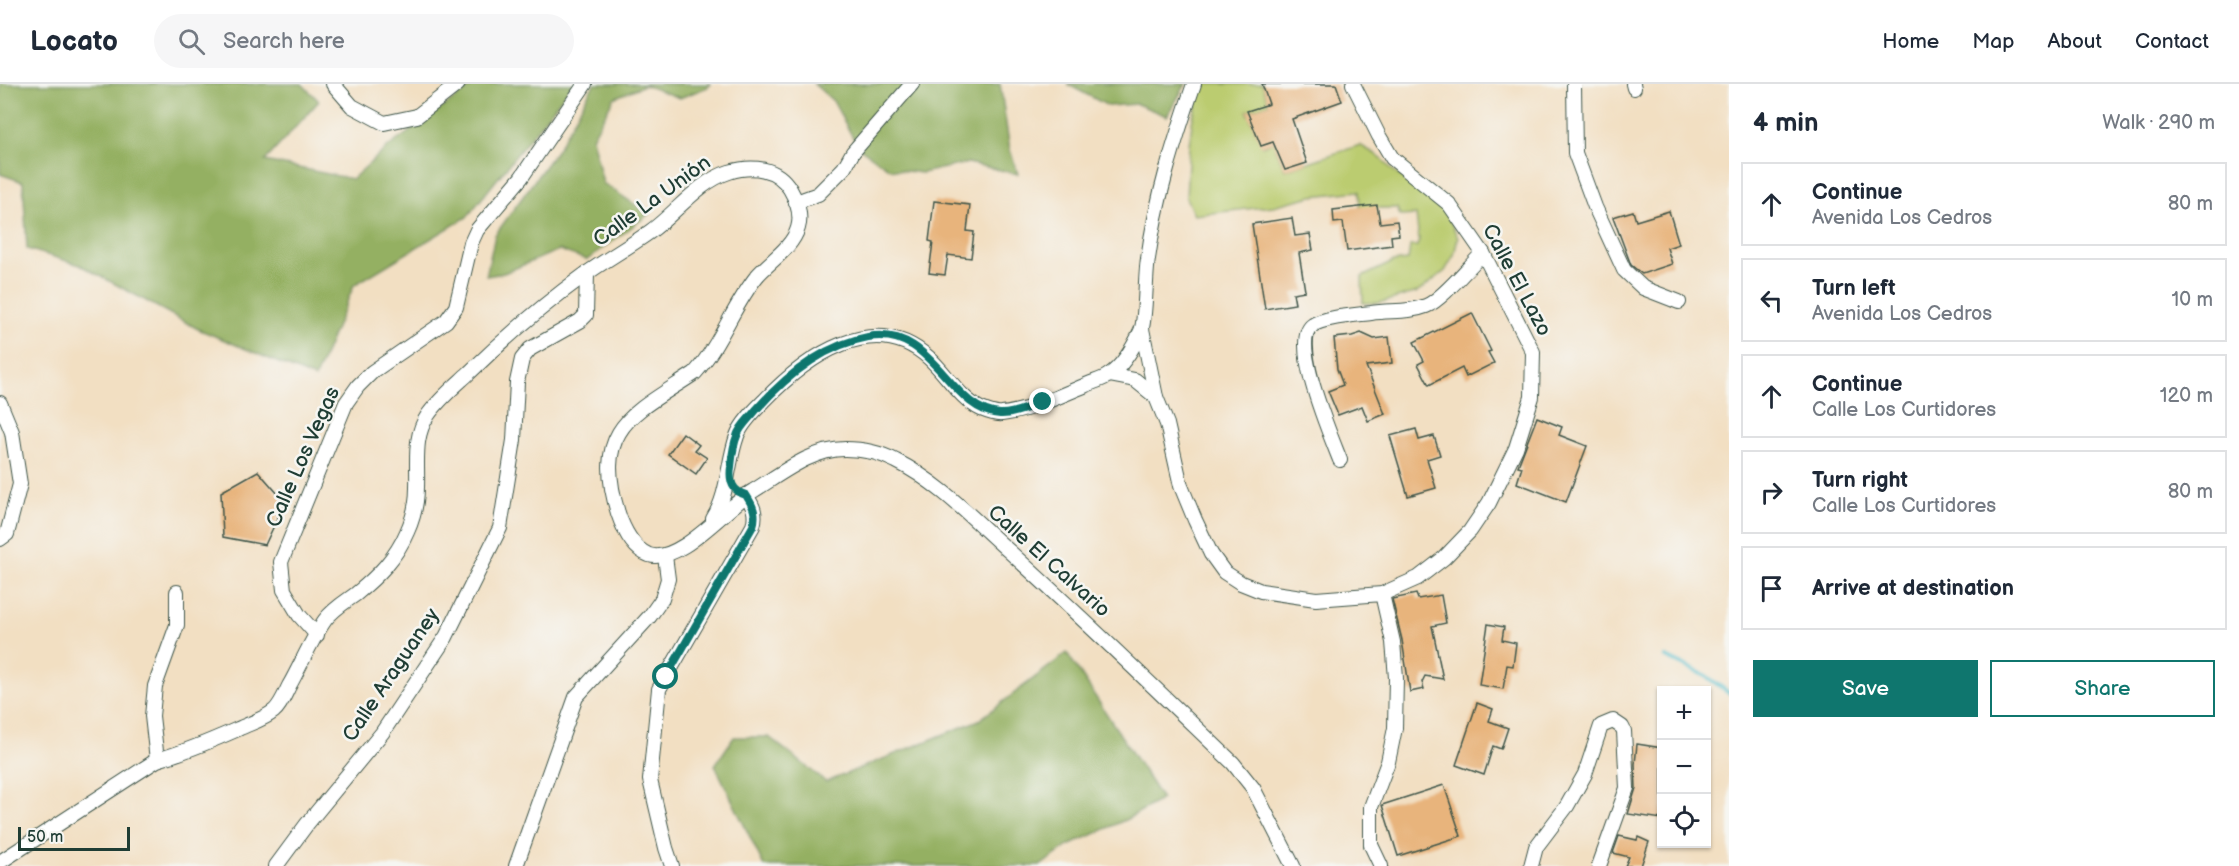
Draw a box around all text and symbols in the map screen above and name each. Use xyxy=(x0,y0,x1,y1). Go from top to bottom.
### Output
search box xyxy=(154,14,574,68)
text: Locato xyxy=(30,25,118,58)
icon: search xyxy=(175,25,208,58)
text: Search here xyxy=(223,28,345,55)
text: Home xyxy=(1882,29,1939,54)
text: Map xyxy=(1972,29,2014,54)
text: About xyxy=(2047,29,2102,54)
text: Contact xyxy=(2135,29,2209,54)
text: 4 min xyxy=(1753,108,1818,139)
text: Walk · 290 m xyxy=(2102,111,2215,135)
street label: Calle La Unión xyxy=(588,150,716,252)
text: Continue xyxy=(1812,179,1902,206)
icon: ahead xyxy=(1755,188,1788,221)
text: 80 m xyxy=(2168,192,2213,216)
text: Avenida Los Cedros xyxy=(1812,206,1992,230)
street label: Calle El Lazo xyxy=(1477,220,1557,340)
text: Turn left xyxy=(1812,275,1896,302)
icon: left xyxy=(1755,284,1788,317)
text: 10 m xyxy=(2172,288,2213,312)
text: Avenida Los Cedros xyxy=(1812,302,1992,326)
text: Continue xyxy=(1812,371,1902,398)
icon: ahead xyxy=(1755,380,1788,413)
street label: Calle Los Vegas xyxy=(261,383,345,531)
text: 120 m xyxy=(2160,384,2213,408)
route end xyxy=(1029,388,1055,414)
text: Calle Los Curtidores xyxy=(1812,398,1996,422)
text: Turn right xyxy=(1812,467,1908,494)
icon: right xyxy=(1755,476,1788,509)
text: 80 m xyxy=(2168,480,2213,504)
text: Calle Los Curtidores xyxy=(1812,494,1996,518)
street label: Calle El Calvario xyxy=(983,500,1115,623)
icon: arrive xyxy=(1755,572,1788,605)
text: Arrive at destination xyxy=(1812,575,2014,602)
street label: Calle Araguaney xyxy=(337,603,445,746)
button: Save xyxy=(1753,660,1978,717)
button: Share xyxy=(1990,660,2215,717)
route start xyxy=(652,663,678,689)
map controls xyxy=(1657,686,1711,848)
button: + xyxy=(1657,686,1711,740)
button: − xyxy=(1657,740,1711,794)
button: locate xyxy=(1657,794,1711,848)
scale bar xyxy=(18,824,130,852)
text: 50 m xyxy=(27,828,63,847)

